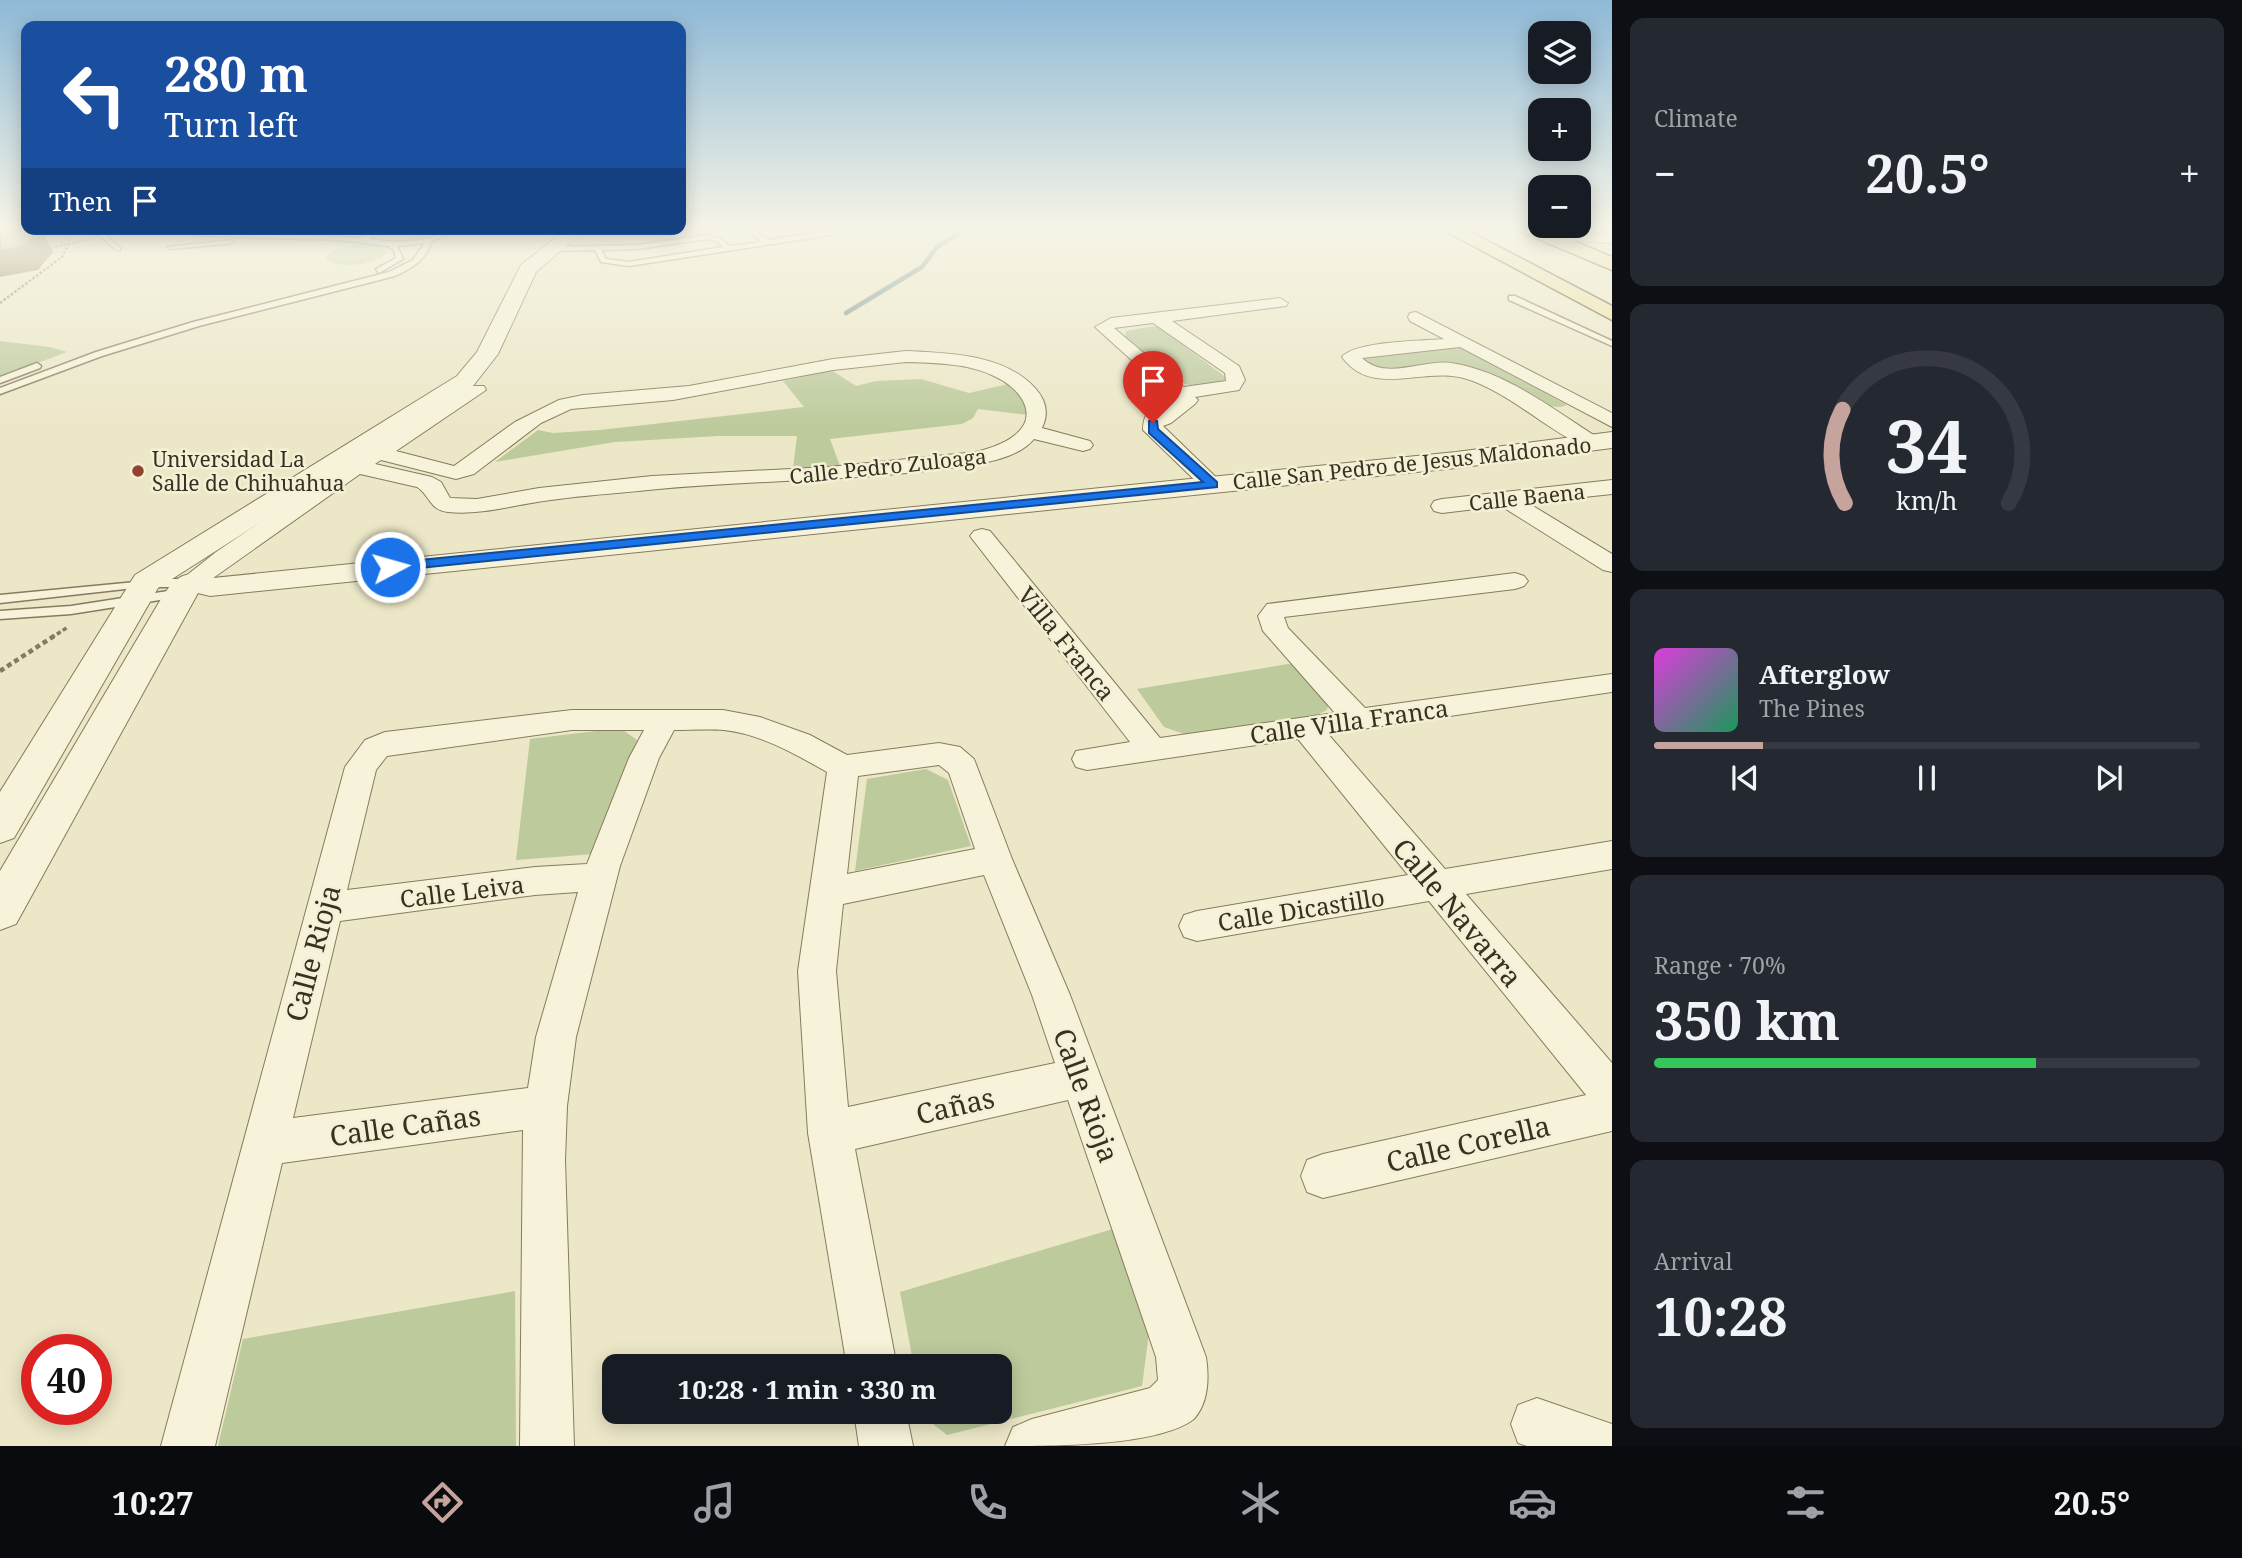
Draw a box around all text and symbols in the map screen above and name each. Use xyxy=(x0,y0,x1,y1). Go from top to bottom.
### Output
map controls xyxy=(1528,21,1591,238)
button: layers xyxy=(1528,21,1591,84)
text: 280 m xyxy=(164,40,308,106)
icon: left xyxy=(49,49,140,140)
button: + xyxy=(1528,98,1591,161)
text: Climate xyxy=(1654,102,1738,134)
text: Turn left xyxy=(164,103,298,146)
text: 20.5° xyxy=(1865,137,1990,208)
text: − xyxy=(1654,147,1676,199)
text: + xyxy=(2179,147,2200,199)
button: − xyxy=(1528,175,1591,238)
icon: arrive xyxy=(126,182,164,220)
text: Then xyxy=(49,183,112,219)
pin xyxy=(1123,351,1183,423)
icon: arrive xyxy=(1134,362,1172,400)
text: 34 xyxy=(1886,396,1968,495)
street label: Calle San Pedro de Jesus Maldonado xyxy=(1231,430,1593,496)
street label: Calle Pedro Zuloaga xyxy=(788,442,988,490)
place label: Universidad La Salle de Chihuahua xyxy=(152,445,345,497)
marker: Universidad La Salle de Chihuahua xyxy=(130,463,146,479)
street label: Calle Baena xyxy=(1468,477,1586,517)
text: km/h xyxy=(1896,483,1958,517)
position arrow xyxy=(353,530,427,604)
street label: Villa Franca xyxy=(1011,579,1123,707)
text: Afterglow xyxy=(1759,656,1890,692)
street label: Calle Villa Franca xyxy=(1248,691,1450,751)
text: The Pines xyxy=(1759,692,1865,724)
icon: previous xyxy=(1726,759,1764,797)
icon: pause xyxy=(1908,759,1946,797)
icon: next xyxy=(2090,759,2128,797)
street label: Calle Navarra xyxy=(1385,830,1531,994)
street label: Calle Leiva xyxy=(398,867,526,915)
street label: Calle Rioja xyxy=(275,880,349,1026)
street label: Calle Dicastillo xyxy=(1215,880,1387,938)
text: Range · 70% xyxy=(1654,949,1786,981)
text: 350 km xyxy=(1654,984,1840,1055)
street label: Calle Rioja xyxy=(1045,1023,1129,1167)
street label: Cañas xyxy=(912,1078,998,1132)
street label: Calle Cañas xyxy=(327,1096,483,1154)
street label: Calle Corella xyxy=(1382,1106,1554,1180)
text: Arrival xyxy=(1654,1245,1733,1277)
text: 10:28 xyxy=(1654,1280,1787,1351)
speed limit sign: 40 xyxy=(21,1334,112,1425)
text: 10:28 · 1 min · 330 m xyxy=(677,1371,937,1407)
icon: directions xyxy=(418,1478,467,1527)
icon: music xyxy=(690,1478,739,1527)
icon: phone xyxy=(963,1478,1012,1527)
icon: climate xyxy=(1236,1478,1285,1527)
icon: car xyxy=(1508,1478,1557,1527)
icon: filters xyxy=(1781,1478,1830,1527)
text: 10:27 xyxy=(112,1481,194,1524)
text: 20.5° xyxy=(2054,1481,2130,1524)

